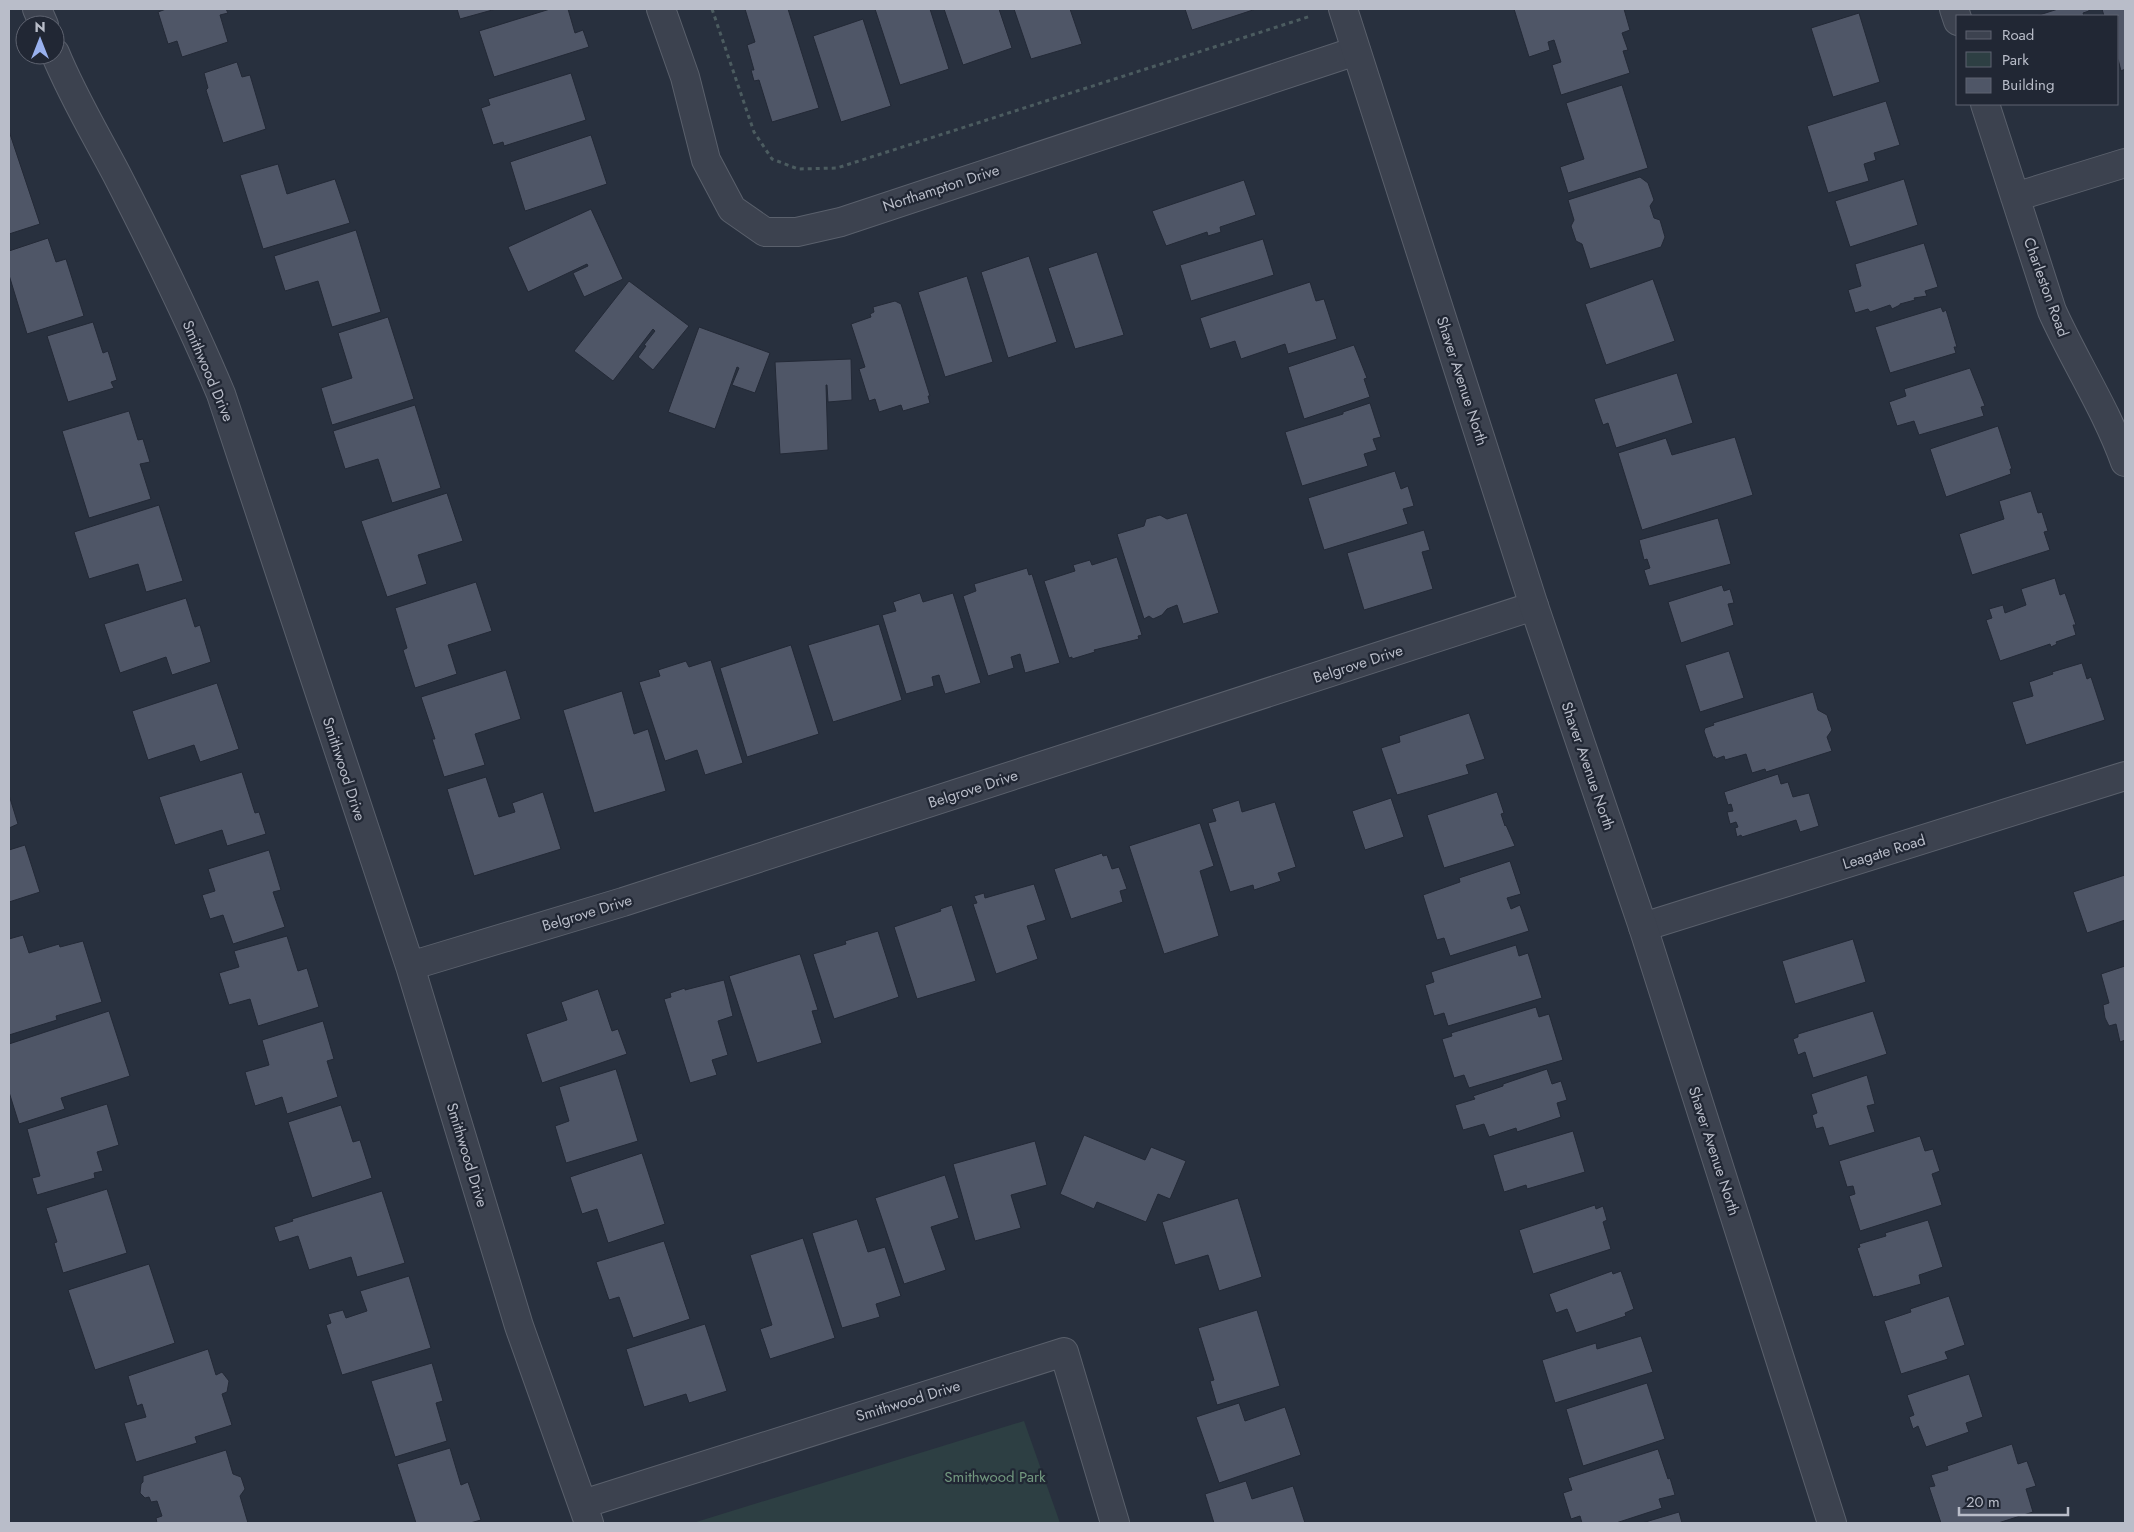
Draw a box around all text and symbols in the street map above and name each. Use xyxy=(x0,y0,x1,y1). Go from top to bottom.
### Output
north arrow xyxy=(15,15,65,65)
legend xyxy=(1956,15,2119,105)
text: N xyxy=(34,17,46,37)
text: Road xyxy=(2002,24,2034,46)
text: Park xyxy=(2002,49,2029,71)
text: Building xyxy=(2002,74,2054,96)
street label: Northampton Drive xyxy=(880,159,1002,217)
street label: Charleston Road xyxy=(2018,234,2074,340)
street label: Shaver Avenue North xyxy=(1431,314,1493,448)
street label: Smithwood Drive xyxy=(177,317,239,425)
street label: Belgrove Drive xyxy=(1310,639,1406,689)
street label: Shaver Avenue North xyxy=(1556,699,1620,833)
street label: Smithwood Drive xyxy=(317,714,371,824)
street label: Belgrove Drive xyxy=(925,764,1021,814)
street label: Leagate Road xyxy=(1840,829,1928,875)
street label: Belgrove Drive xyxy=(539,889,635,937)
street label: Shaver Avenue North xyxy=(1683,1084,1745,1218)
street label: Smithwood Drive xyxy=(441,1100,493,1210)
street label: Smithwood Drive xyxy=(853,1375,963,1427)
park label: Smithwood Park xyxy=(944,1466,1046,1488)
scale bar xyxy=(1959,1484,2068,1516)
text: 20 m xyxy=(1966,1491,2000,1513)

